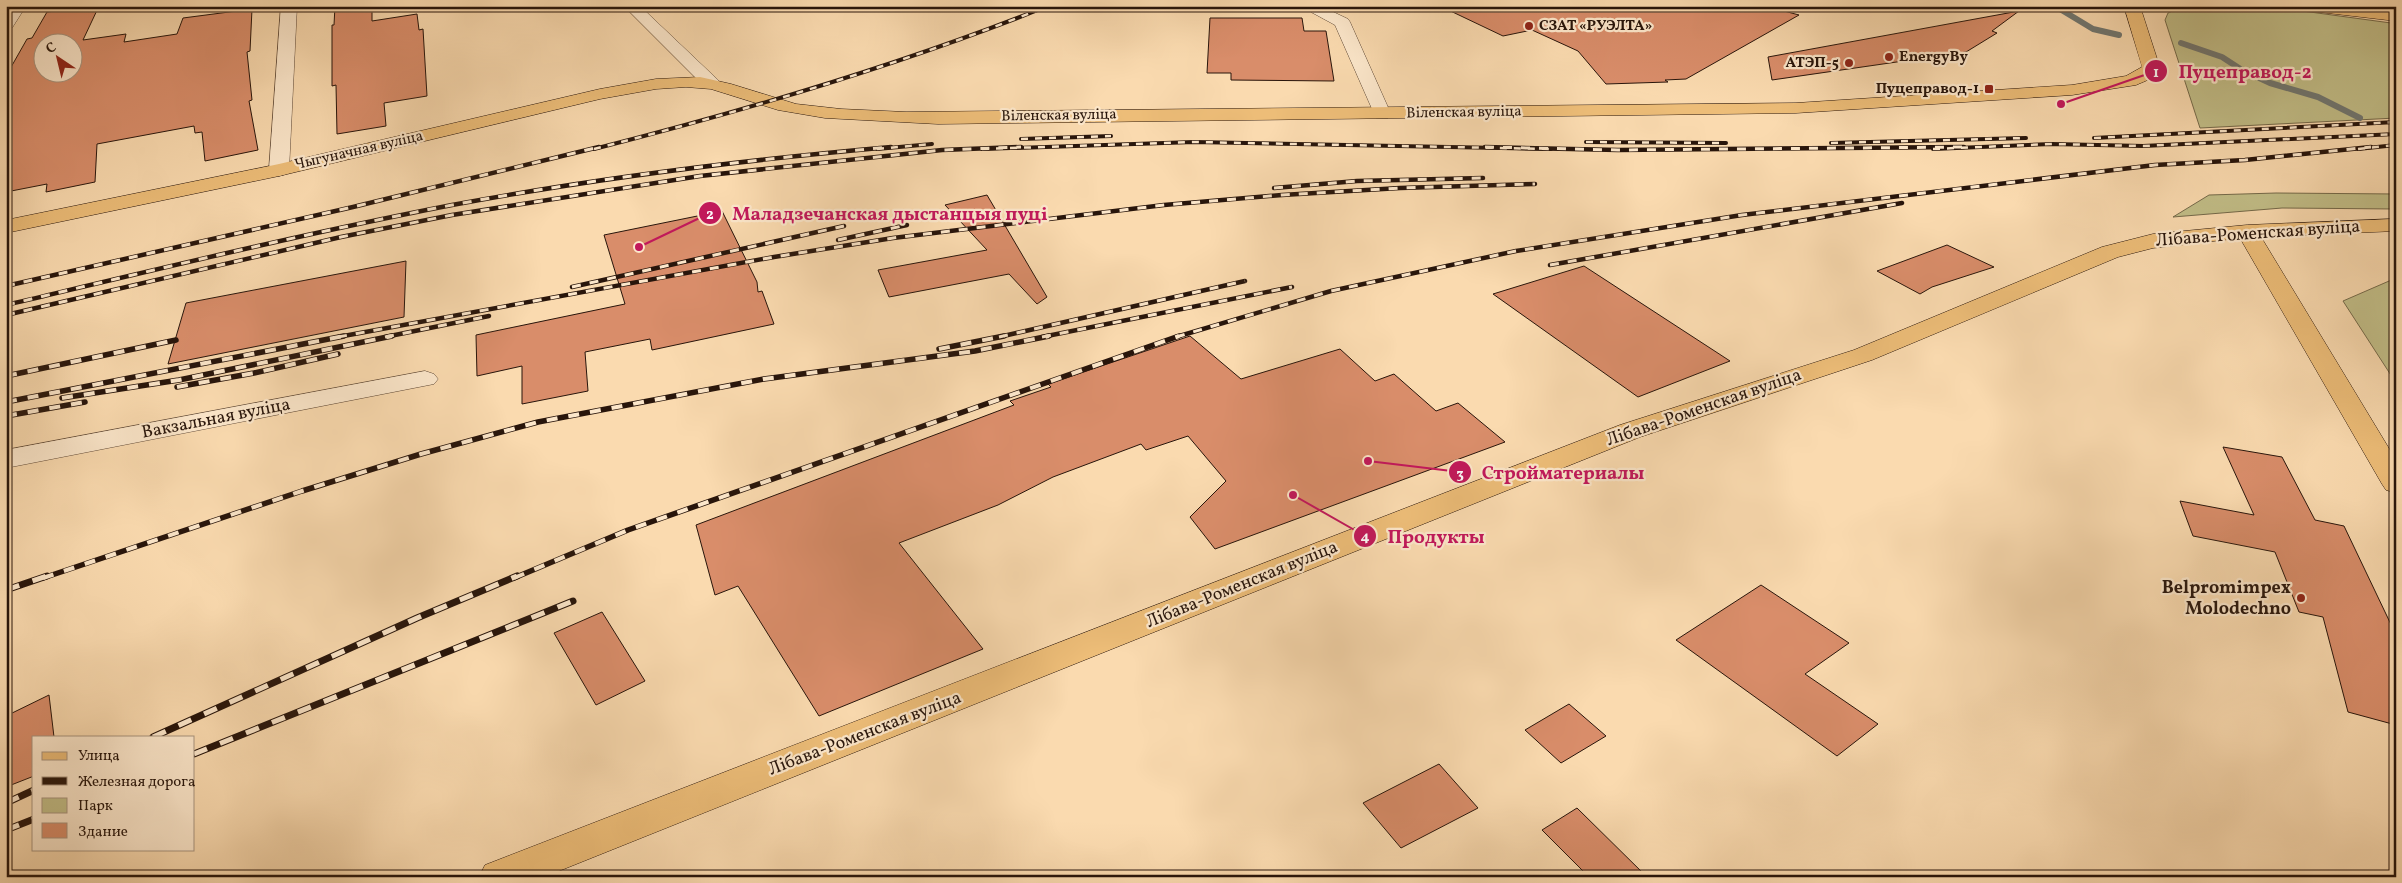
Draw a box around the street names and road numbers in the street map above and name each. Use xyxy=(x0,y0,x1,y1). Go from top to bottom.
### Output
street label: Віленская вуліца xyxy=(1406,101,1522,125)
street label: Віленская вуліца xyxy=(1001,104,1117,128)
street label: Чыгуначная вуліца xyxy=(293,126,425,176)
street label: Лібава-Роменская вуліца xyxy=(2155,214,2361,254)
street label: Лібава-Роменская вуліца xyxy=(1603,363,1805,453)
street label: Вакзальная вуліца xyxy=(140,392,293,446)
street label: Лібава-Роменская вуліца xyxy=(1142,535,1342,635)
street label: Лібава-Роменская вуліца xyxy=(765,686,965,782)

